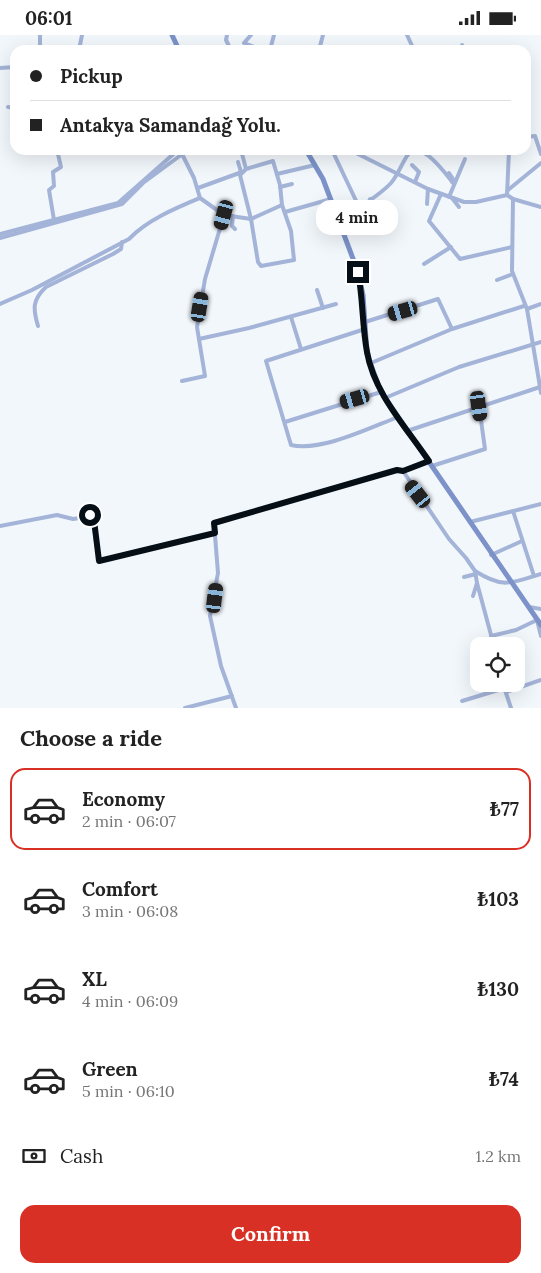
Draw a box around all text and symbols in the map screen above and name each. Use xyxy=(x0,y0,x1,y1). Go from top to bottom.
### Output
text: 06:01 xyxy=(25,6,73,30)
text: Pickup xyxy=(60,64,123,88)
text: Antakya Samandağ Yolu. xyxy=(60,113,281,137)
car xyxy=(212,199,235,231)
callout: 4 min xyxy=(317,199,399,235)
text: 4 min xyxy=(335,207,379,227)
route end xyxy=(347,261,369,283)
car xyxy=(190,291,209,323)
car xyxy=(386,300,419,322)
car xyxy=(338,388,371,410)
car xyxy=(469,390,488,422)
car xyxy=(402,478,433,510)
route start xyxy=(79,504,101,526)
car xyxy=(205,582,224,614)
map controls xyxy=(470,637,525,692)
button: locate xyxy=(470,637,525,692)
text: Choose a ride xyxy=(20,724,162,752)
icon: car xyxy=(22,787,67,832)
text: Economy xyxy=(82,787,165,811)
text: ₺77 xyxy=(490,797,519,821)
text: 2 min · 06:07 xyxy=(82,811,176,831)
icon: car xyxy=(22,877,67,922)
text: Comfort xyxy=(82,877,158,901)
text: ₺103 xyxy=(477,887,519,911)
text: 3 min · 06:08 xyxy=(82,901,178,921)
icon: car xyxy=(22,967,67,1012)
text: XL xyxy=(82,967,107,991)
text: ₺130 xyxy=(477,977,519,1001)
text: 4 min · 06:09 xyxy=(82,991,178,1011)
icon: car xyxy=(22,1057,67,1102)
text: Green xyxy=(82,1057,138,1081)
text: ₺74 xyxy=(489,1067,519,1091)
text: 5 min · 06:10 xyxy=(82,1081,175,1101)
icon: cash xyxy=(20,1142,48,1170)
text: Cash xyxy=(60,1144,103,1168)
text: 1.2 km xyxy=(476,1146,521,1166)
button: Confirm xyxy=(20,1205,521,1263)

